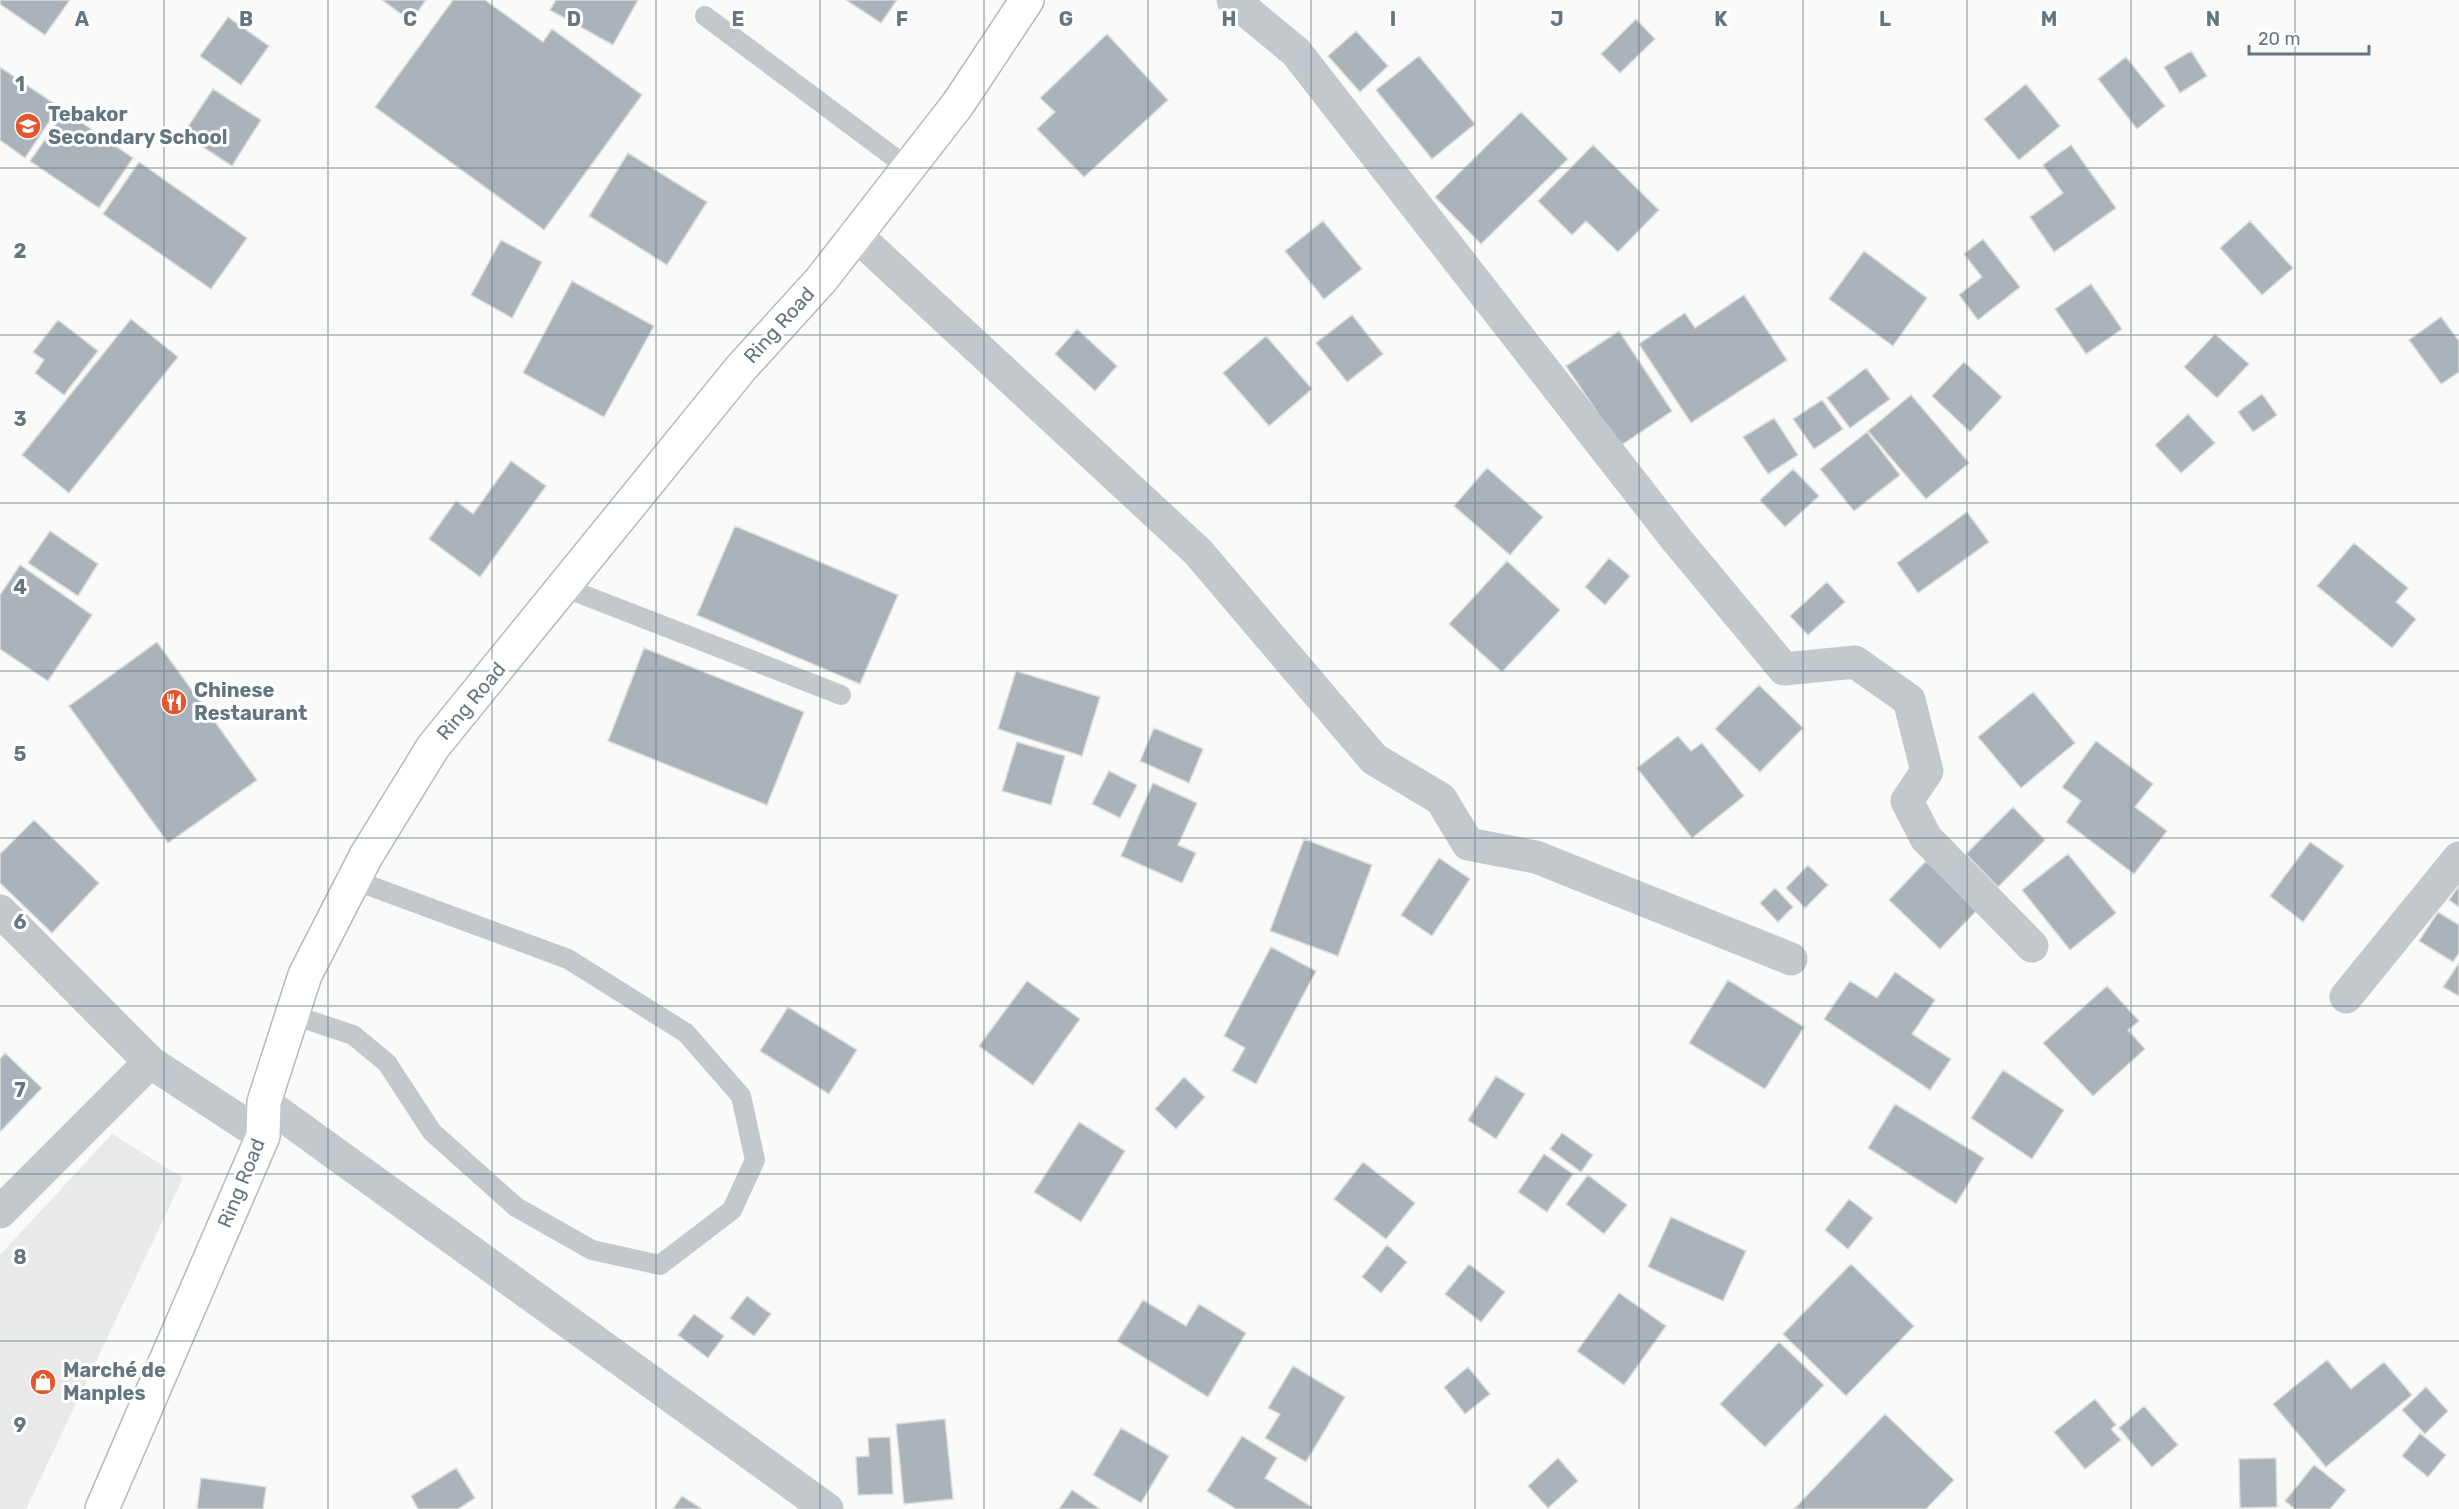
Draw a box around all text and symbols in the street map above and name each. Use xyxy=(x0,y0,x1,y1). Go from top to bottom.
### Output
text: A xyxy=(75,7,90,31)
text: B xyxy=(239,7,253,31)
text: C xyxy=(403,7,417,31)
text: D xyxy=(567,7,581,31)
text: E xyxy=(732,7,744,31)
text: F xyxy=(896,7,908,31)
text: G xyxy=(1059,7,1073,31)
text: H xyxy=(1222,7,1236,31)
text: I xyxy=(1390,7,1396,31)
text: J xyxy=(1550,7,1564,31)
text: K xyxy=(1714,7,1728,31)
text: L xyxy=(1879,7,1891,31)
text: M xyxy=(2041,7,2057,31)
text: N xyxy=(2206,7,2220,31)
scale bar xyxy=(2249,18,2369,56)
text: 20 m xyxy=(2258,28,2300,50)
text: 1 xyxy=(15,72,25,96)
place label: Tebakor Secondary School xyxy=(48,102,227,149)
school or university icon: Tebakor Secondary School xyxy=(13,111,43,141)
text: 2 xyxy=(14,239,27,263)
street label: Ring Road xyxy=(739,282,819,368)
text: 3 xyxy=(13,407,27,431)
text: 4 xyxy=(13,575,27,599)
street label: Ring Road xyxy=(432,657,510,745)
place label: Chinese Restaurant xyxy=(194,678,307,725)
restaurant icon: Chinese Restaurant xyxy=(159,687,189,717)
text: 5 xyxy=(14,742,27,766)
text: 6 xyxy=(13,910,27,934)
text: 7 xyxy=(14,1078,26,1102)
street label: Ring Road xyxy=(212,1135,270,1231)
text: 8 xyxy=(13,1245,27,1269)
place label: Marché de Manples xyxy=(63,1358,166,1405)
shop icon: Marché de Manples xyxy=(28,1367,58,1397)
text: 9 xyxy=(14,1413,27,1437)

